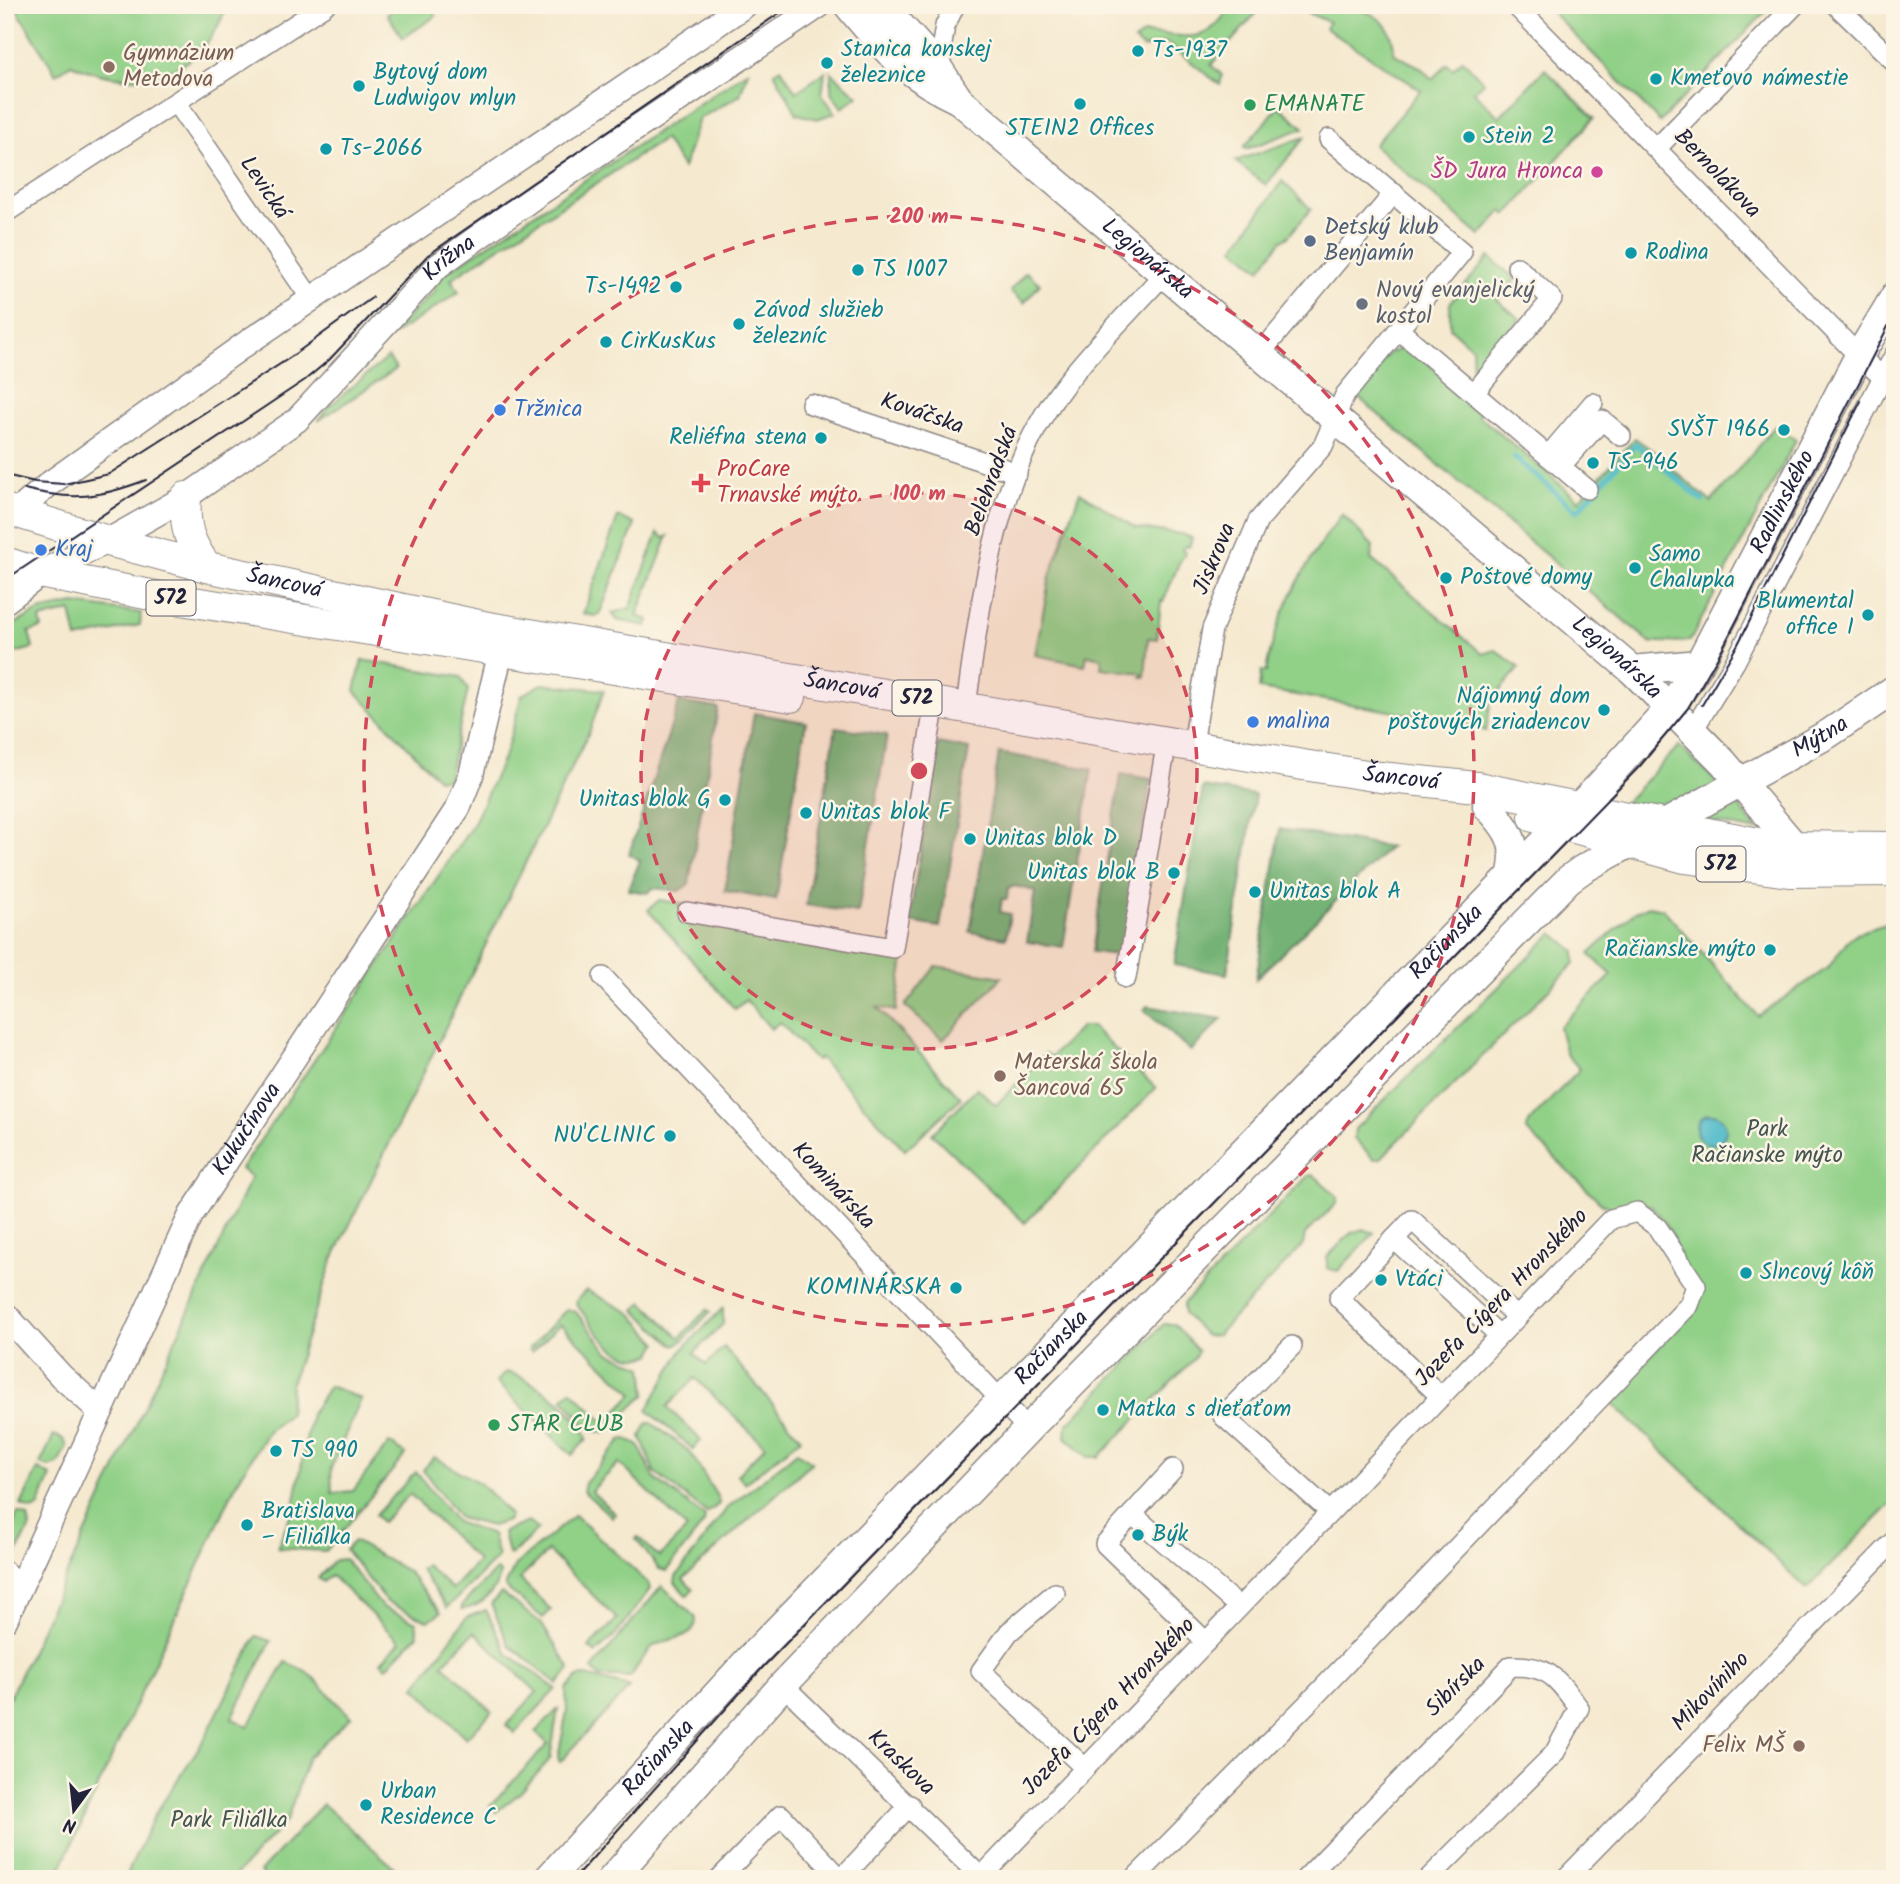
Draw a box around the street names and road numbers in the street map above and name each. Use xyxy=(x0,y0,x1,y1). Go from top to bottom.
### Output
street label: Bernolákova xyxy=(1665,121,1769,227)
street label: Levická xyxy=(230,149,300,229)
street label: Legionárska xyxy=(1093,209,1201,309)
street label: Krížna xyxy=(414,226,484,290)
street label: Kováčska xyxy=(875,383,969,445)
street label: Belehradská xyxy=(955,419,1029,541)
street label: Radlinského xyxy=(1741,444,1825,560)
street label: Jiskrova xyxy=(1184,517,1246,601)
street label: Šancová xyxy=(243,558,327,610)
road number: 572 xyxy=(146,580,196,616)
street label: Legionárska xyxy=(1563,607,1670,709)
street label: Šancová xyxy=(801,663,884,711)
road number: 572 xyxy=(892,680,942,716)
street label: Mýtna xyxy=(1785,707,1856,769)
street label: Šancová xyxy=(1360,757,1443,801)
road number: 572 xyxy=(1696,846,1746,882)
street label: Račianska xyxy=(1401,896,1492,989)
street label: Kukučínova xyxy=(203,1075,291,1183)
street label: Kominárska xyxy=(782,1134,884,1238)
street label: Jozefa Cígera Hronského xyxy=(1407,1200,1597,1396)
street label: Račianska xyxy=(1006,1302,1098,1394)
street label: Jozefa Cígera Hronského xyxy=(1014,1609,1204,1805)
street label: Mikovíniho xyxy=(1663,1643,1759,1741)
street label: Sibírska xyxy=(1417,1648,1495,1726)
street label: Račianska xyxy=(614,1711,704,1805)
street label: Kraskova xyxy=(858,1721,944,1805)

